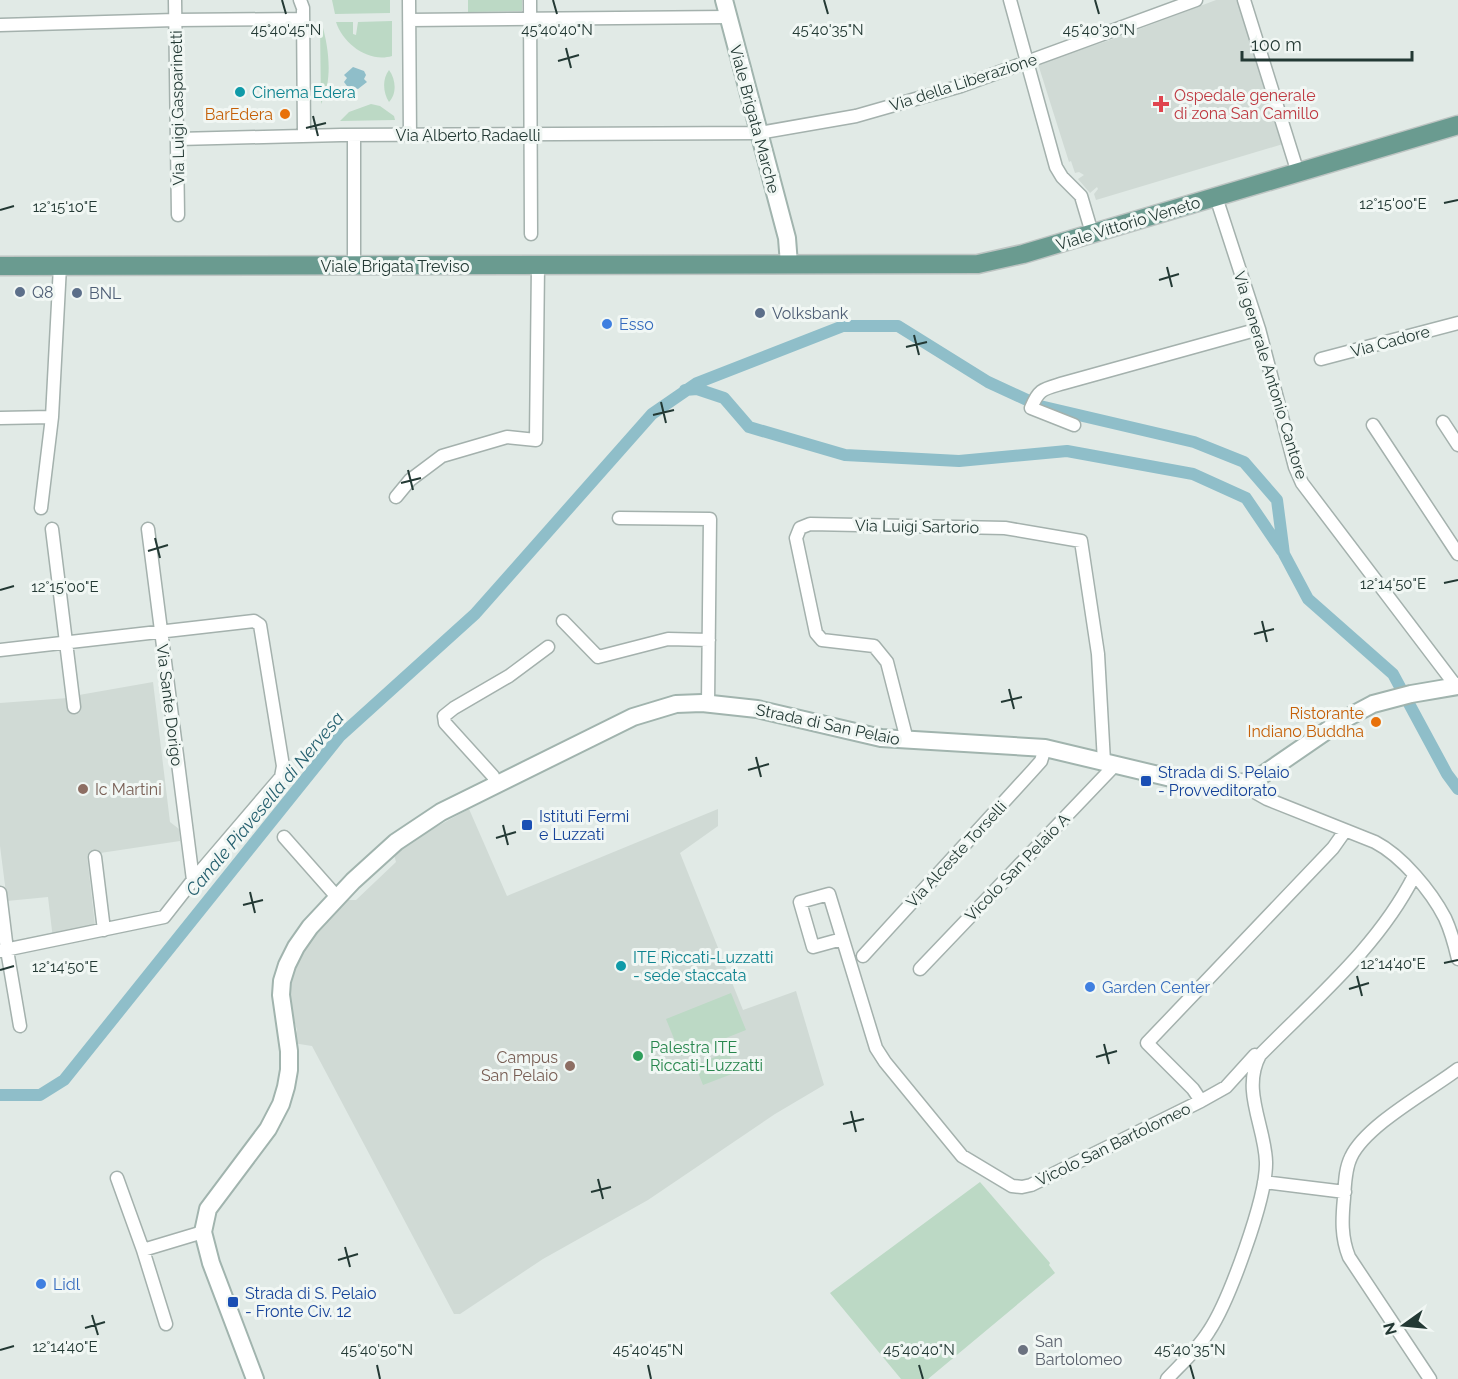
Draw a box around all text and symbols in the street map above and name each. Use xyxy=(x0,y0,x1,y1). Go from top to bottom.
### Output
text: 45°40'45"N xyxy=(251,21,321,39)
text: 45°40'40"N xyxy=(521,21,593,39)
text: 45°40'35"N xyxy=(792,21,864,39)
text: 45°40'30"N xyxy=(1063,21,1135,39)
scale bar xyxy=(1242,24,1412,62)
street label: Via Luigi Gasparinetti xyxy=(167,30,188,186)
text: 100 m xyxy=(1251,34,1302,55)
street label: Viale Brigata Marche xyxy=(726,43,783,195)
street label: Via della Liberazione xyxy=(887,50,1039,115)
place label: Cinema Edera xyxy=(252,83,356,102)
marker: Cinema Edera xyxy=(233,85,247,99)
place label: Ospedale generale di zona San Camillo xyxy=(1174,86,1319,123)
marker: Ospedale generale di zona San Camillo xyxy=(1152,95,1170,113)
place label: BarEdera xyxy=(205,105,273,124)
marker: BarEdera xyxy=(278,107,292,121)
street label: Via Alberto Radaelli xyxy=(396,126,540,145)
street label: Viale Vittorio Veneto xyxy=(1054,193,1202,254)
text: 12°15'00"E xyxy=(1359,195,1427,213)
text: 12°15'10"E xyxy=(33,198,97,216)
street label: Viale Brigata Treviso xyxy=(320,257,470,276)
street label: Via generale Antonio Cantore xyxy=(1230,269,1311,481)
place label: Q8 xyxy=(32,283,53,302)
place label: BNL xyxy=(89,284,122,303)
marker: Q8 xyxy=(13,285,27,299)
marker: BNL xyxy=(70,286,84,300)
place label: Volksbank xyxy=(772,304,849,323)
marker: Volksbank xyxy=(753,306,767,320)
place label: Esso xyxy=(619,315,654,334)
marker: Esso xyxy=(600,317,614,331)
street label: Via Cadore xyxy=(1349,322,1432,361)
street label: Via Luigi Sartorio xyxy=(855,516,979,537)
text: 12°14'50"E xyxy=(1360,575,1426,593)
text: 12°15'00"E xyxy=(31,578,99,596)
street label: Via Sante Dorigo xyxy=(153,643,186,767)
street label: Strada di San Pelaio xyxy=(754,700,902,749)
place label: Ristorante Indiano Buddha xyxy=(1248,704,1364,741)
water label: Canale Piavesella di Nervesa xyxy=(181,707,348,900)
marker: Ristorante Indiano Buddha xyxy=(1369,715,1383,729)
place label: Strada di S. Pelaio - Provveditorato xyxy=(1158,763,1290,800)
marker: Strada di S. Pelaio - Provveditorato xyxy=(1139,774,1153,788)
place label: Ic Martini xyxy=(95,780,162,799)
marker: Ic Martini xyxy=(76,782,90,796)
street label: Via Alceste Torselli xyxy=(902,797,1010,911)
place label: Istituti Fermi e Luzzati xyxy=(539,807,629,844)
street label: Vicolo San Pelaio A xyxy=(961,810,1074,925)
marker: Istituti Fermi e Luzzati xyxy=(520,818,534,832)
place label: ITE Riccati-Luzzatti - sede staccata xyxy=(633,948,774,985)
text: 12°14'40"E xyxy=(1360,955,1426,973)
text: 12°14'50"E xyxy=(32,958,98,976)
marker: ITE Riccati-Luzzatti - sede staccata xyxy=(614,959,628,973)
place label: Garden Center xyxy=(1102,978,1211,997)
marker: Garden Center xyxy=(1083,980,1097,994)
place label: Palestra ITE Riccati-Luzzatti xyxy=(650,1038,763,1075)
place label: Campus San Pelaio xyxy=(481,1048,558,1085)
marker: Palestra ITE Riccati-Luzzatti xyxy=(631,1049,645,1063)
marker: Campus San Pelaio xyxy=(563,1059,577,1073)
street label: Vicolo San Bartolomeo xyxy=(1033,1099,1194,1190)
place label: Lidl xyxy=(53,1275,81,1294)
marker: Lidl xyxy=(34,1277,48,1291)
place label: Strada di S. Pelaio - Fronte Civ. 12 xyxy=(245,1284,377,1321)
marker: Strada di S. Pelaio - Fronte Civ. 12 xyxy=(226,1295,240,1309)
north arrow xyxy=(1374,1295,1434,1355)
text: N xyxy=(1379,1320,1401,1337)
place label: San Bartolomeo xyxy=(1035,1332,1122,1369)
text: 12°14'40"E xyxy=(32,1338,98,1356)
text: 45°40'50"N xyxy=(341,1341,413,1359)
text: 45°40'45"N xyxy=(613,1341,683,1359)
text: 45°40'40"N xyxy=(883,1341,955,1359)
text: 45°40'35"N xyxy=(1154,1341,1226,1359)
marker: San Bartolomeo xyxy=(1016,1343,1030,1357)

